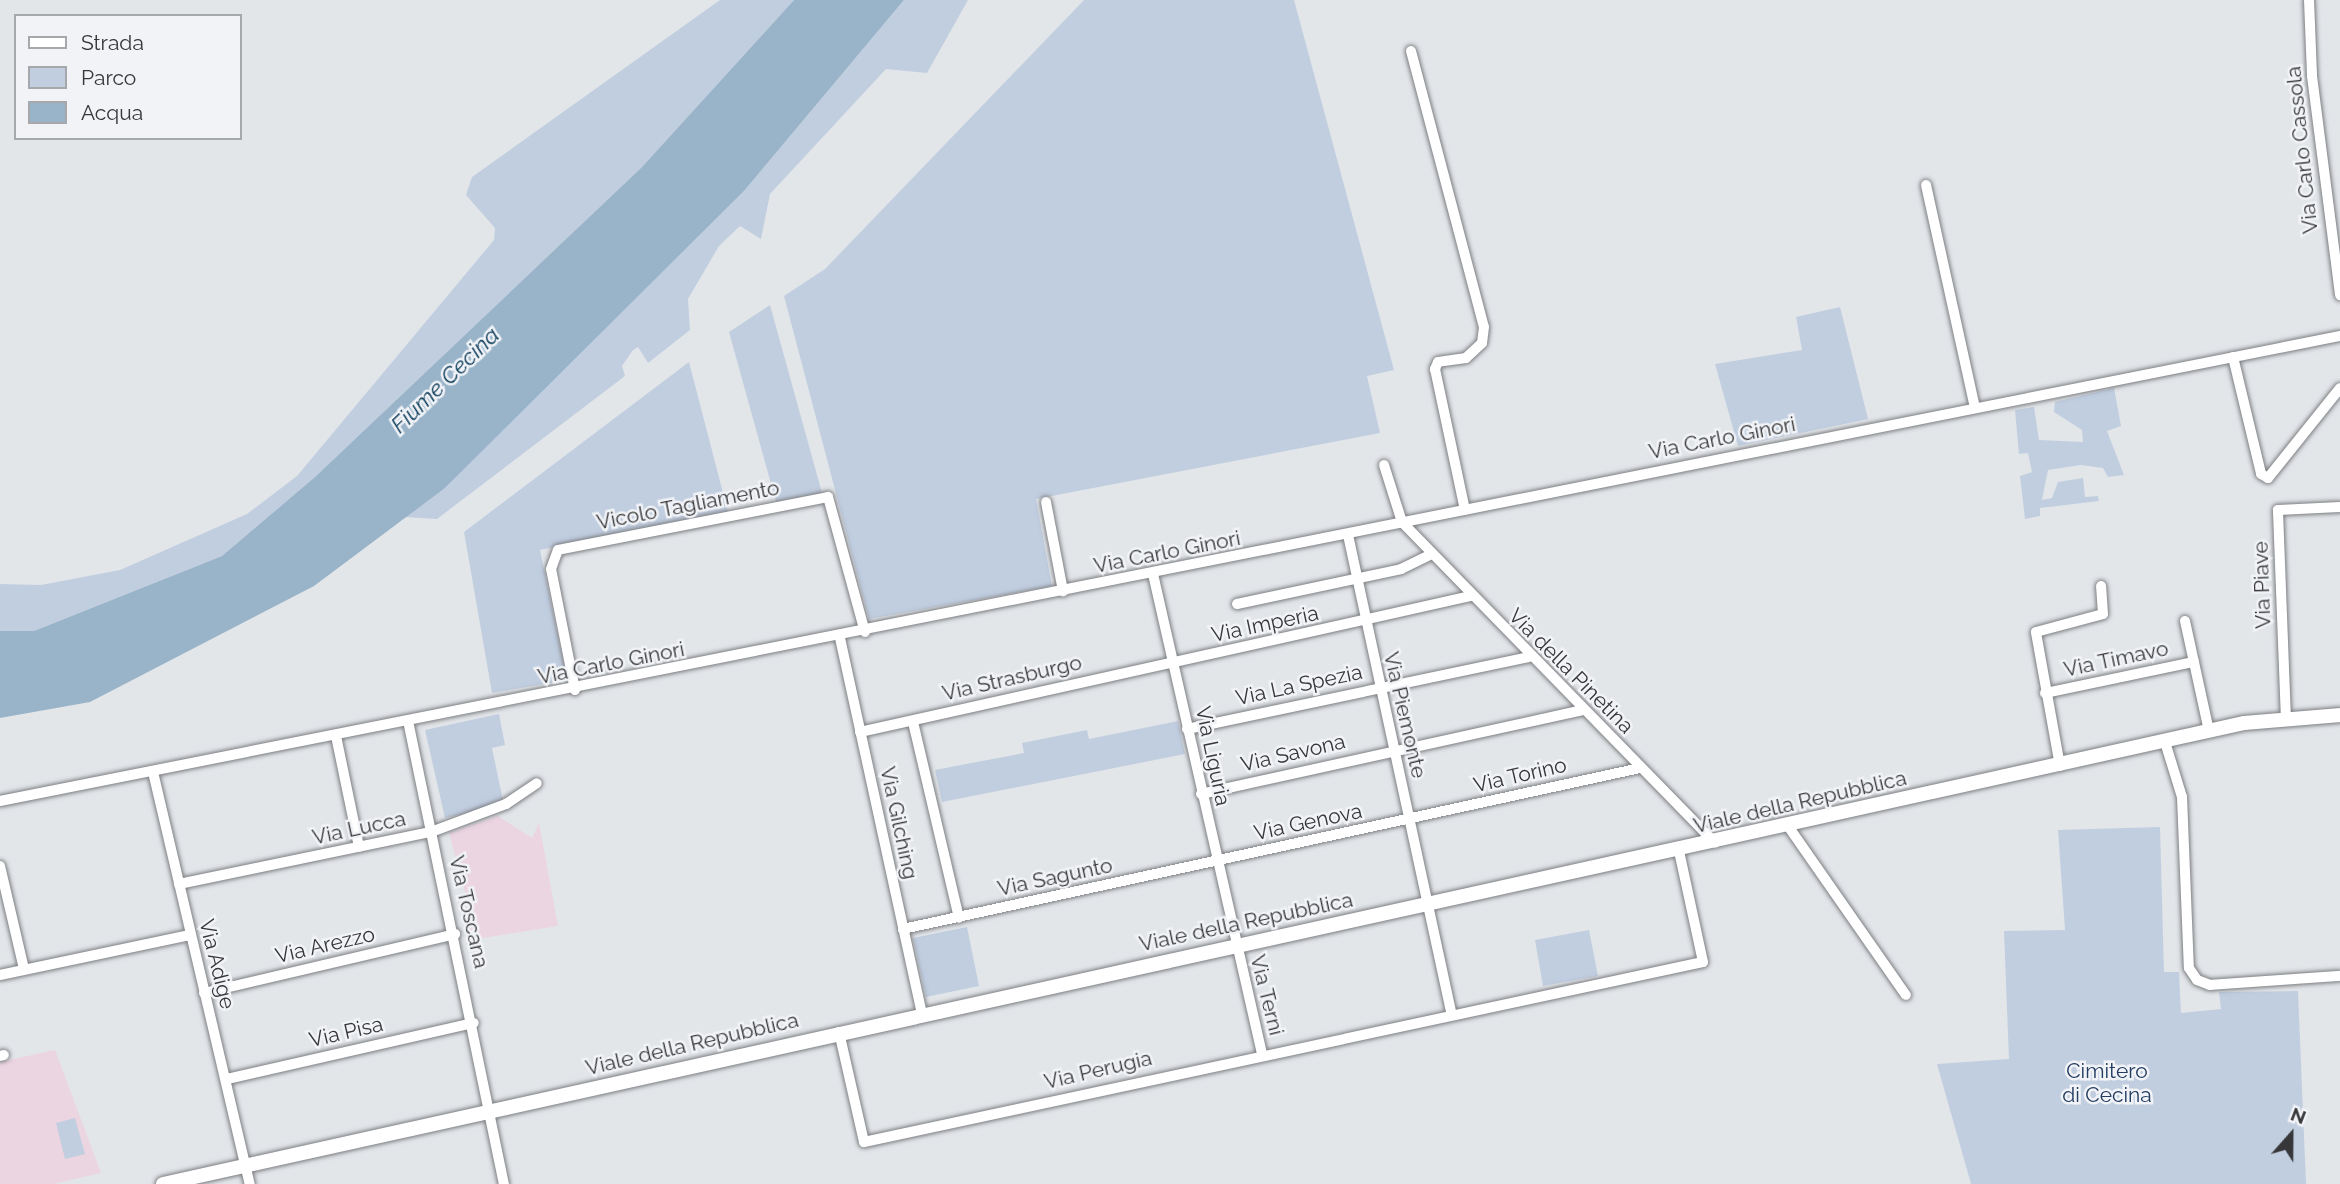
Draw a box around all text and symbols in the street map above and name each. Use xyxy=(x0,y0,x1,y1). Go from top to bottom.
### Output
legend xyxy=(14,14,242,140)
text: Strada xyxy=(81,30,144,55)
text: Parco xyxy=(81,65,136,90)
street label: Via Carlo Cassola xyxy=(2281,65,2323,235)
text: Acqua xyxy=(81,100,143,125)
water label: Fiume Cecina xyxy=(385,321,505,439)
street label: Via Carlo Ginori xyxy=(1647,411,1797,465)
street label: Vicolo Tagliamento xyxy=(594,475,782,535)
street label: Via Carlo Ginori xyxy=(1092,525,1242,579)
street label: Via Piave xyxy=(2248,541,2276,629)
street label: Via Imperia xyxy=(1209,600,1321,648)
street label: Via della Pinetina xyxy=(1503,603,1639,739)
street label: Via Carlo Ginori xyxy=(536,636,686,690)
street label: Via Timavo xyxy=(2061,636,2171,682)
street label: Via Piemonte xyxy=(1378,649,1432,781)
street label: Via Strasburgo xyxy=(940,650,1084,706)
street label: Via La Spezia xyxy=(1233,659,1365,711)
street label: Via Liguria xyxy=(1190,704,1236,808)
street label: Via Savona xyxy=(1238,729,1348,777)
street label: Via Torino xyxy=(1471,752,1569,798)
street label: Via Gilching xyxy=(875,764,923,882)
street label: Viale della Repubblica xyxy=(1691,765,1909,839)
street label: Via Genova xyxy=(1252,798,1364,846)
street label: Via Lucca xyxy=(310,806,408,850)
street label: Via Toscana xyxy=(444,853,494,971)
street label: Via Sagunto xyxy=(995,853,1115,901)
street label: Viale della Repubblica xyxy=(1137,887,1355,957)
street label: Via Adige xyxy=(194,916,240,1012)
street label: Via Arezzo xyxy=(272,921,378,969)
street label: Via Terni xyxy=(1245,952,1289,1038)
street label: Viale della Repubblica xyxy=(583,1007,801,1081)
street label: Via Pisa xyxy=(307,1011,385,1053)
street label: Via Perugia xyxy=(1042,1045,1154,1095)
park label: Cimitero di Cecina xyxy=(2062,1058,2152,1108)
north arrow xyxy=(2256,1100,2326,1170)
text: N xyxy=(2288,1103,2309,1128)

